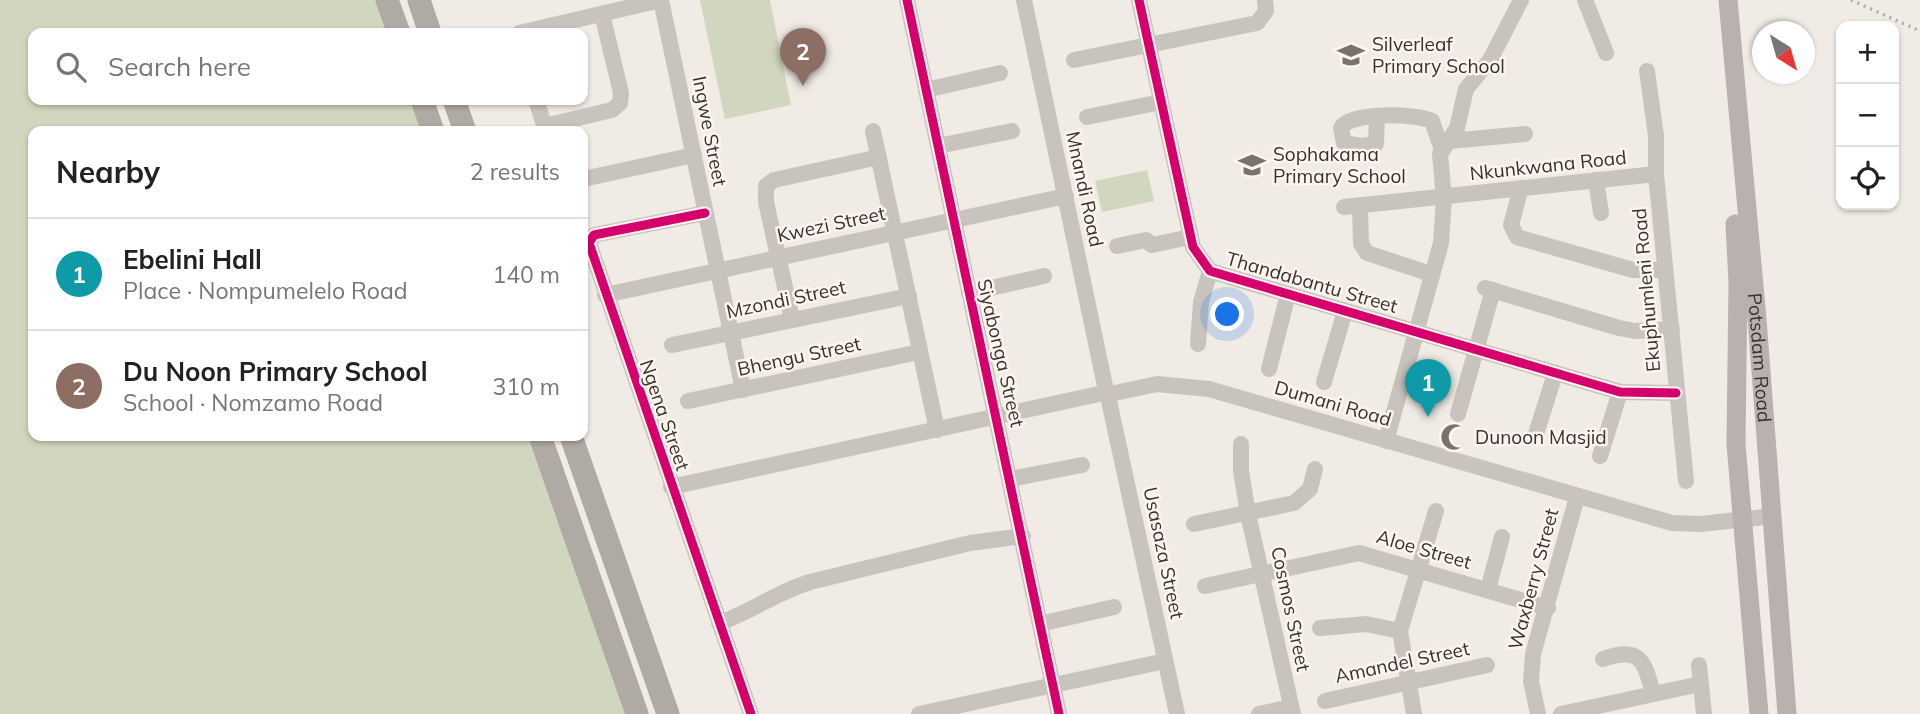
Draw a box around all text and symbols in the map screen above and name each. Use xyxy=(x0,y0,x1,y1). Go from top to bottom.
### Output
north arrow xyxy=(1752,21,1815,84)
map controls xyxy=(1836,21,1899,210)
button: + xyxy=(1836,21,1899,84)
search box xyxy=(28,28,588,105)
pin: 2 xyxy=(780,28,826,86)
place label: Silverleaf Primary School xyxy=(1372,32,1505,78)
school or university icon: Silverleaf Primary School xyxy=(1336,40,1366,70)
icon: search xyxy=(52,48,90,86)
text: Search here xyxy=(108,50,251,83)
street label: Ingwe Street xyxy=(688,74,733,188)
button: − xyxy=(1836,84,1899,147)
street label: Mnandi Road xyxy=(1061,129,1109,249)
place label: Sophakama Primary School xyxy=(1273,142,1406,188)
street label: Nkunkwana Road xyxy=(1469,145,1627,185)
button: locate xyxy=(1836,147,1899,210)
school or university icon: Sophakama Primary School xyxy=(1237,150,1267,180)
text: Nearby xyxy=(56,153,160,191)
text: 2 results xyxy=(470,157,560,186)
street label: Kwezi Street xyxy=(775,201,888,247)
street label: Ekuphumleni Road xyxy=(1627,207,1665,373)
text: Ebelini Hall xyxy=(123,243,262,276)
street label: Thandabantu Street xyxy=(1224,246,1401,318)
text: 1 xyxy=(72,260,86,289)
text: 140 m xyxy=(492,260,560,289)
street label: Mzondi Street xyxy=(724,275,848,323)
text: Place · Nompumelelo Road xyxy=(123,276,408,305)
street label: Siyabonga Street xyxy=(972,277,1030,430)
street label: Potsdam Road xyxy=(1743,292,1777,423)
your location xyxy=(1210,297,1244,331)
street label: Bhengu Street xyxy=(735,331,863,381)
text: Du Noon Primary School xyxy=(123,355,428,388)
street label: Ngena Street xyxy=(635,356,695,474)
pin: 1 xyxy=(1405,359,1451,417)
text: 2 xyxy=(72,372,86,401)
text: 310 m xyxy=(492,372,560,401)
street label: Dumani Road xyxy=(1272,375,1394,431)
text: School · Nomzamo Road xyxy=(123,388,383,417)
mosque icon: Dunoon Masjid xyxy=(1439,422,1469,452)
place label: Dunoon Masjid xyxy=(1475,425,1607,449)
street label: Usasaza Street xyxy=(1138,485,1190,621)
street label: Waxberry Street xyxy=(1503,505,1563,652)
street label: Aloe Street xyxy=(1374,524,1474,574)
street label: Cosmos Street xyxy=(1266,544,1316,674)
street label: Amandel Street xyxy=(1333,636,1472,688)

